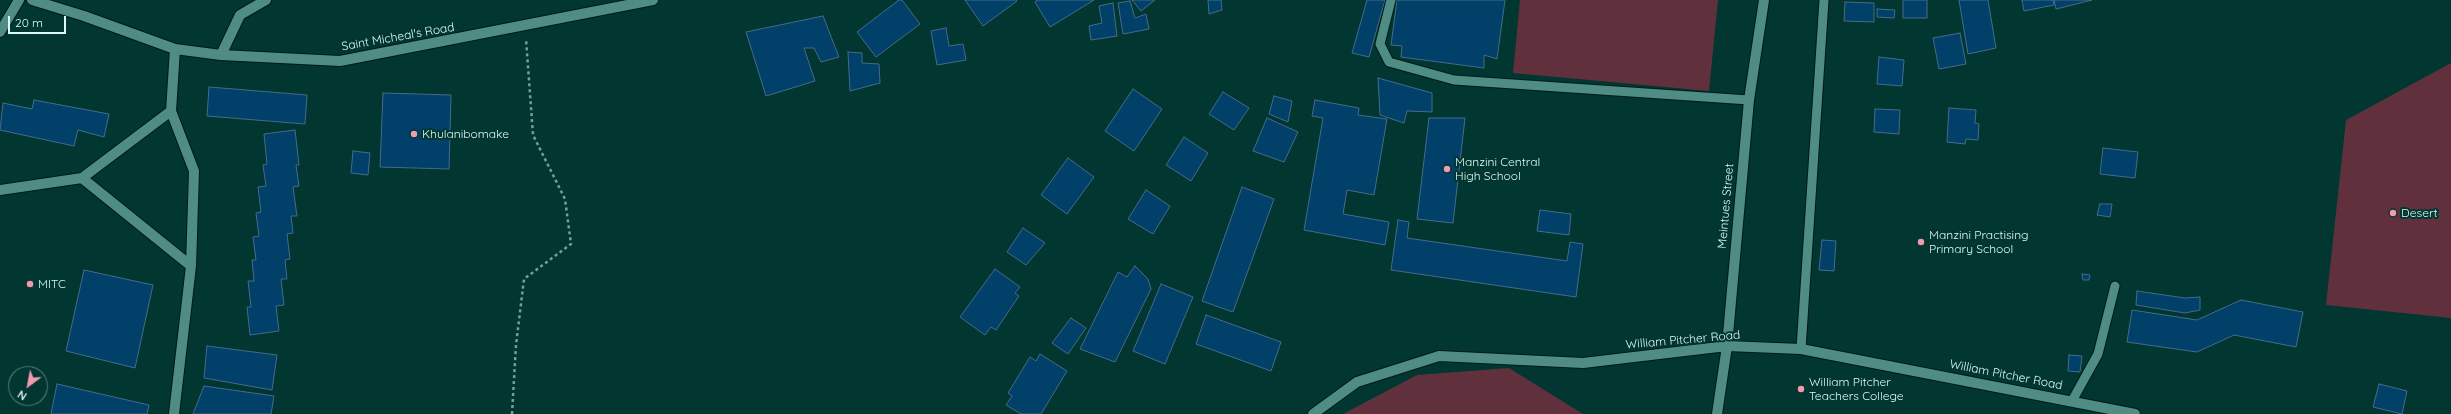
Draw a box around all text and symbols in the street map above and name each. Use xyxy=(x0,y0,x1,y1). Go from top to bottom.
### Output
scale bar xyxy=(10,8,68,34)
text: 20 m xyxy=(15,15,43,30)
street label: Saint Micheal's Road xyxy=(340,20,456,54)
place label: Khulanibomake xyxy=(422,127,509,141)
marker: Khulanibomake xyxy=(409,129,419,139)
place label: Manzini Central High School xyxy=(1455,155,1540,183)
street label: Meintues Street xyxy=(1715,163,1737,249)
marker: Manzini Central High School xyxy=(1442,164,1452,174)
place label: Desert xyxy=(2401,206,2438,220)
marker: Desert xyxy=(2388,208,2398,218)
place label: Manzini Practising Primary School xyxy=(1929,228,2029,256)
marker: Manzini Practising Primary School xyxy=(1916,237,1926,247)
place label: MITC xyxy=(38,277,66,291)
marker: MITC xyxy=(25,279,35,289)
street label: William Pitcher Road xyxy=(1625,328,1741,352)
street label: William Pitcher Road xyxy=(1948,357,2064,393)
north arrow xyxy=(8,366,48,406)
place label: William Pitcher Teachers College xyxy=(1809,375,1903,403)
marker: William Pitcher Teachers College xyxy=(1796,384,1806,394)
text: N xyxy=(15,387,29,403)

